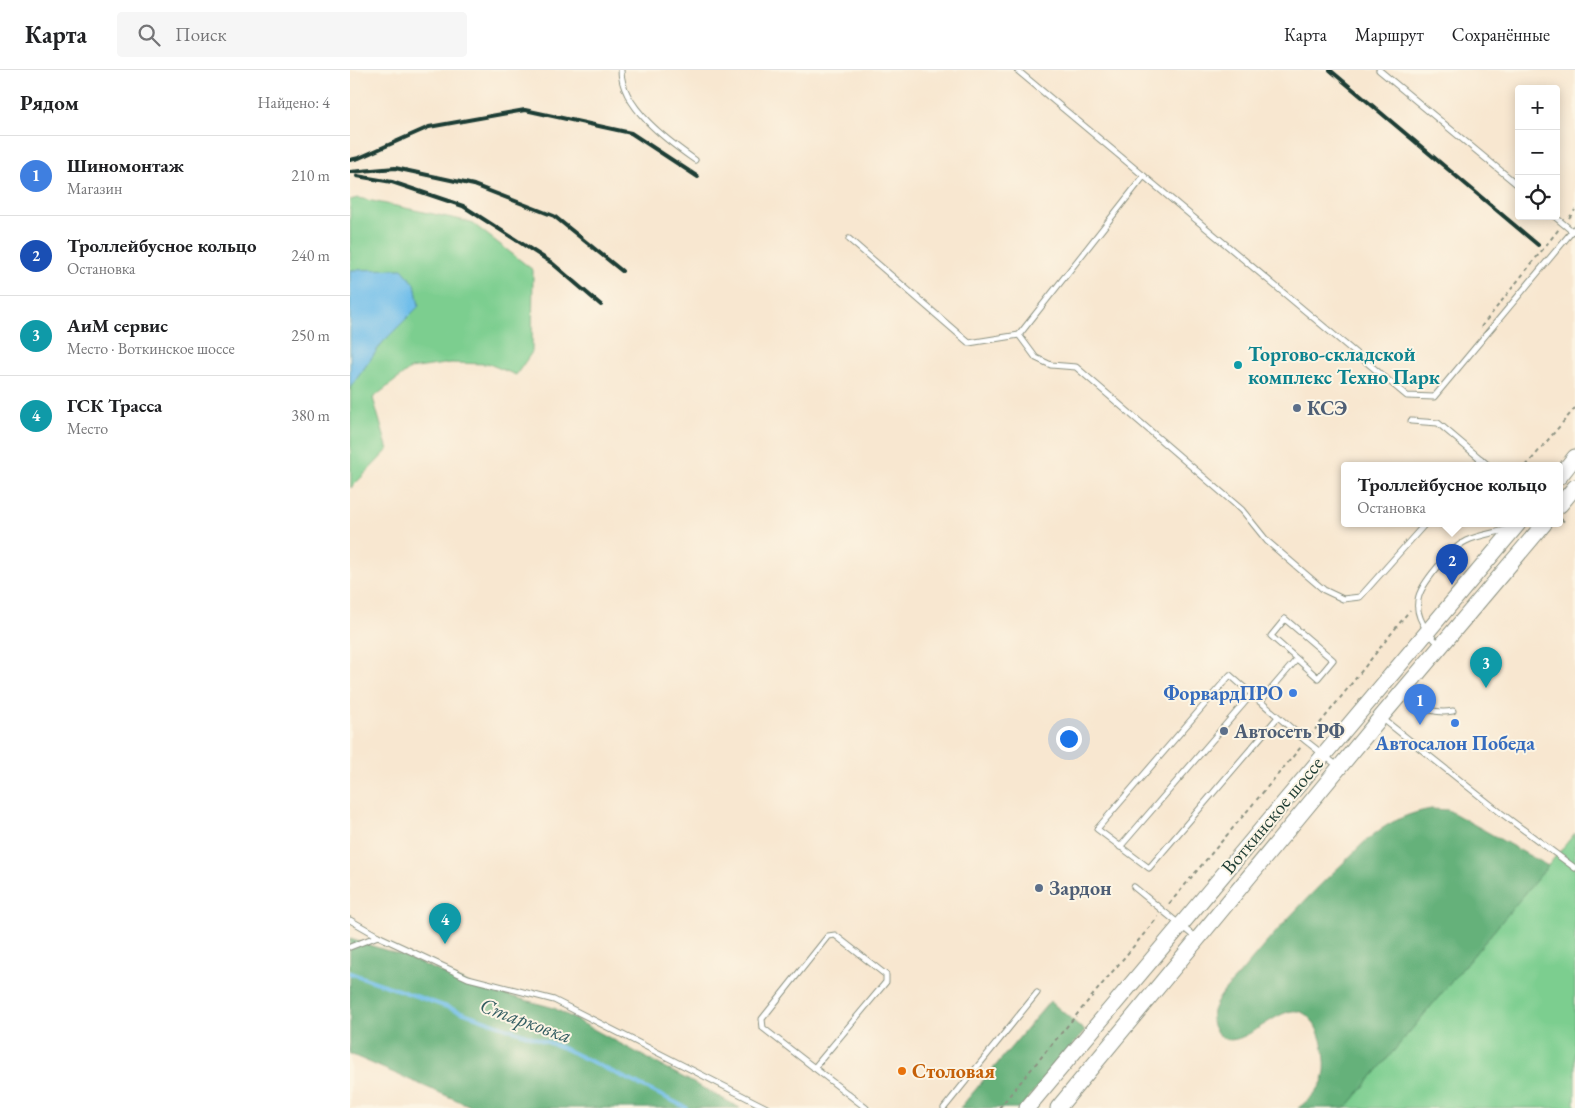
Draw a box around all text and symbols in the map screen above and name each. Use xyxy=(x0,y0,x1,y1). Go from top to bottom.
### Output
search box xyxy=(117,12,467,57)
text: Карта xyxy=(25,19,87,50)
icon: search xyxy=(135,21,163,49)
text: Поиск xyxy=(175,22,227,47)
text: Карта xyxy=(1284,23,1327,46)
text: Маршрут xyxy=(1355,23,1424,46)
text: Сохранённые xyxy=(1452,23,1550,46)
map controls xyxy=(1515,85,1560,220)
button: + xyxy=(1515,85,1560,130)
text: Рядом xyxy=(20,89,79,116)
text: Найдено: 4 xyxy=(258,92,330,113)
button: − xyxy=(1515,130,1560,175)
text: Шиномонтаж xyxy=(67,153,184,178)
text: 1 xyxy=(32,165,40,186)
text: 210 m xyxy=(291,165,330,186)
button: locate xyxy=(1515,175,1560,220)
text: Магазин xyxy=(67,178,122,199)
text: Троллейбусное кольцо xyxy=(67,233,256,258)
text: 2 xyxy=(32,245,40,266)
text: 240 m xyxy=(291,245,330,266)
text: Остановка xyxy=(67,258,136,279)
text: АиМ сервис xyxy=(67,313,168,338)
text: 3 xyxy=(32,325,40,346)
text: 250 m xyxy=(291,325,330,346)
text: Место · Воткинское шоссе xyxy=(67,338,235,359)
place label: Торгово-складской комплекс Техно Парк xyxy=(1248,341,1440,390)
marker: Торгово-складской комплекс Техно Парк xyxy=(1232,359,1244,371)
text: ГСК Трасса xyxy=(67,393,162,418)
place label: КСЭ xyxy=(1307,395,1347,421)
marker: КСЭ xyxy=(1291,402,1303,414)
text: 4 xyxy=(32,405,40,426)
text: 380 m xyxy=(291,405,330,426)
text: Место xyxy=(67,418,108,439)
popup xyxy=(1341,462,1563,527)
text: Троллейбусное кольцо xyxy=(1357,472,1547,497)
text: Остановка xyxy=(1357,497,1426,518)
pin: 2 xyxy=(1436,544,1468,585)
pin: 3 xyxy=(1470,647,1502,688)
place label: ФорвардПРО xyxy=(1163,680,1283,706)
pin: 1 xyxy=(1404,684,1436,725)
marker: ФорвардПРО xyxy=(1287,687,1299,699)
marker: Автосалон Победа xyxy=(1449,717,1461,729)
place label: Автосеть РФ xyxy=(1233,718,1345,744)
marker: Автосеть РФ xyxy=(1218,725,1230,737)
your location xyxy=(1056,726,1082,752)
place label: Автосалон Победа xyxy=(1374,730,1535,756)
street label: Воткинское шоссе xyxy=(1215,751,1329,879)
place label: Зардон xyxy=(1049,875,1112,901)
marker: Зардон xyxy=(1033,882,1045,894)
pin: 4 xyxy=(429,903,461,944)
water label: Старковка xyxy=(477,991,575,1049)
place label: Столовая xyxy=(912,1058,995,1084)
marker: Столовая xyxy=(896,1065,908,1077)

